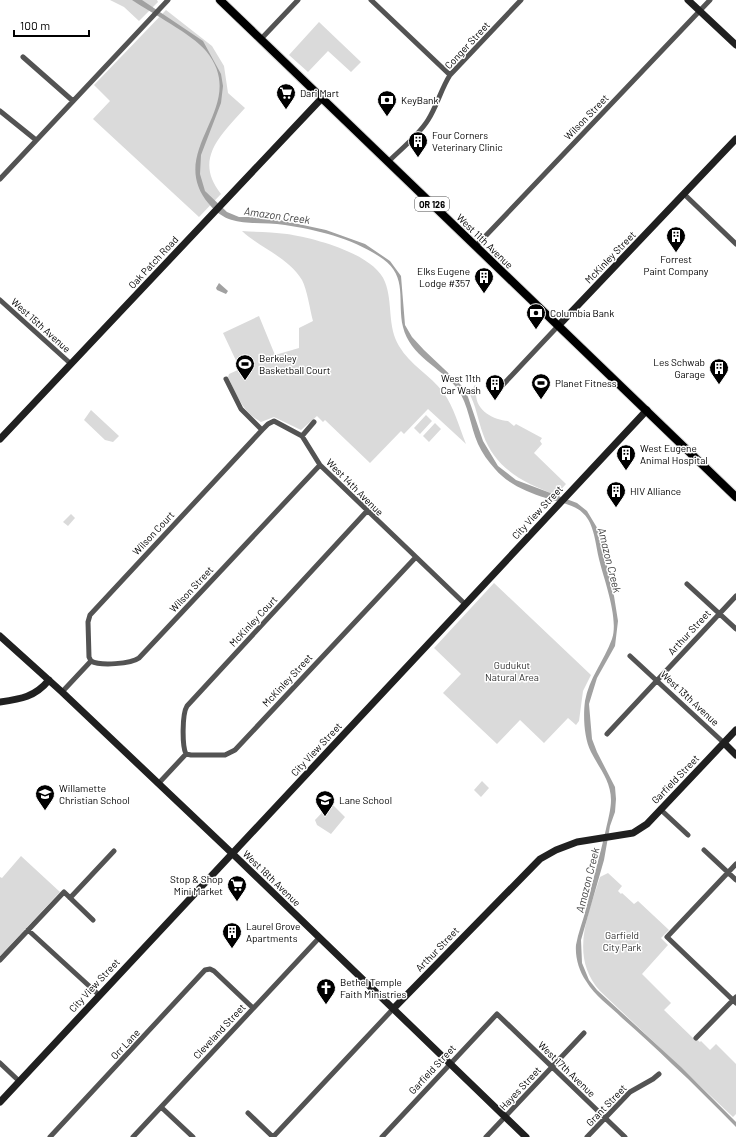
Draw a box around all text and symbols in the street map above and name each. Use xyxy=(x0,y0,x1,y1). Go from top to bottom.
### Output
scale bar xyxy=(14,12,89,38)
text: 100 m xyxy=(20,18,50,32)
street label: Conger Street xyxy=(442,19,492,71)
supermarket icon: Dari Mart xyxy=(275,82,297,110)
place label: Dari Mart xyxy=(300,87,339,99)
bank icon: KeyBank xyxy=(376,89,398,117)
street label: Wilson Street xyxy=(561,92,611,142)
place label: KeyBank xyxy=(401,94,438,106)
place label: Four Corners Veterinary Clinic xyxy=(432,129,503,153)
building icon: Four Corners Veterinary Clinic xyxy=(407,130,429,158)
road number: OR 126 xyxy=(415,197,449,211)
water label: Amazon Creek xyxy=(243,204,312,226)
street label: West 11th Avenue xyxy=(454,211,516,271)
building icon: Forrest Paint Company xyxy=(665,225,687,253)
street label: McKinley Street xyxy=(582,228,638,286)
street label: Oak Patch Road xyxy=(126,233,180,291)
place label: Forrest Paint Company xyxy=(644,253,709,277)
place label: Elks Eugene Lodge #357 xyxy=(417,265,470,289)
building icon: Elks Eugene Lodge #357 xyxy=(473,266,495,294)
street label: West 15th Avenue xyxy=(9,295,73,355)
bank icon: Columbia Bank xyxy=(525,302,547,330)
place label: Columbia Bank xyxy=(550,307,614,319)
place label: Berkeley Basketball Court xyxy=(259,352,331,376)
sports icon: Berkeley Basketball Court xyxy=(234,353,256,381)
place label: Les Schwab Garage xyxy=(653,356,705,380)
building icon: Les Schwab Garage xyxy=(708,357,730,385)
place label: West 11th Car Wash xyxy=(441,372,481,396)
sports icon: Planet Fitness xyxy=(530,372,552,400)
building icon: West 11th Car Wash xyxy=(484,373,506,401)
place label: Planet Fitness xyxy=(555,377,617,389)
place label: West Eugene Animal Hospital xyxy=(640,442,708,466)
building icon: West Eugene Animal Hospital xyxy=(615,443,637,471)
street label: West 14th Avenue xyxy=(324,456,386,518)
building icon: HIV Alliance xyxy=(605,480,627,508)
street label: City View Street xyxy=(509,482,565,541)
place label: HIV Alliance xyxy=(630,485,681,497)
street label: Wilson Court xyxy=(130,508,177,557)
water label: Amazon Creek xyxy=(596,526,625,595)
street label: Wilson Street xyxy=(167,563,216,615)
street label: McKinley Court xyxy=(227,593,280,649)
street label: Arthur Street xyxy=(665,607,713,657)
street label: McKinley Street xyxy=(259,651,315,709)
park label: Gudukut Natural Area xyxy=(485,659,539,683)
street label: West 13th Avenue xyxy=(658,668,722,728)
street label: City View Street xyxy=(288,719,344,778)
street label: Garfield Street xyxy=(649,752,702,806)
place label: Willamette Christian School xyxy=(59,782,130,806)
school or university icon: Willamette Christian School xyxy=(34,783,56,811)
school or university icon: Lane School xyxy=(314,789,336,817)
place label: Lane School xyxy=(339,794,392,806)
water label: Amazon Creek xyxy=(573,845,602,914)
street label: West 18th Avenue xyxy=(241,847,303,909)
place label: Stop & Shop Mini Market xyxy=(170,873,223,897)
supermarket icon: Stop & Shop Mini Market xyxy=(226,874,248,902)
place label: Laurel Grove Apartments xyxy=(246,920,300,944)
building icon: Laurel Grove Apartments xyxy=(221,921,243,949)
street label: Arthur Street xyxy=(413,924,461,974)
park label: Garfield City Park xyxy=(603,929,641,953)
street label: City View Street xyxy=(66,955,122,1014)
place label: Bethel Temple Faith Ministries xyxy=(340,976,407,1000)
church icon: Bethel Temple Faith Ministries xyxy=(315,977,337,1005)
street label: Cleveland Street xyxy=(190,1001,248,1061)
street label: Orr Lane xyxy=(108,1026,142,1062)
street label: West 17th Avenue xyxy=(536,1039,598,1099)
street label: Garfield Street xyxy=(406,1041,458,1096)
street label: Hayes Street xyxy=(497,1063,544,1112)
street label: Grant Street xyxy=(583,1081,629,1128)

